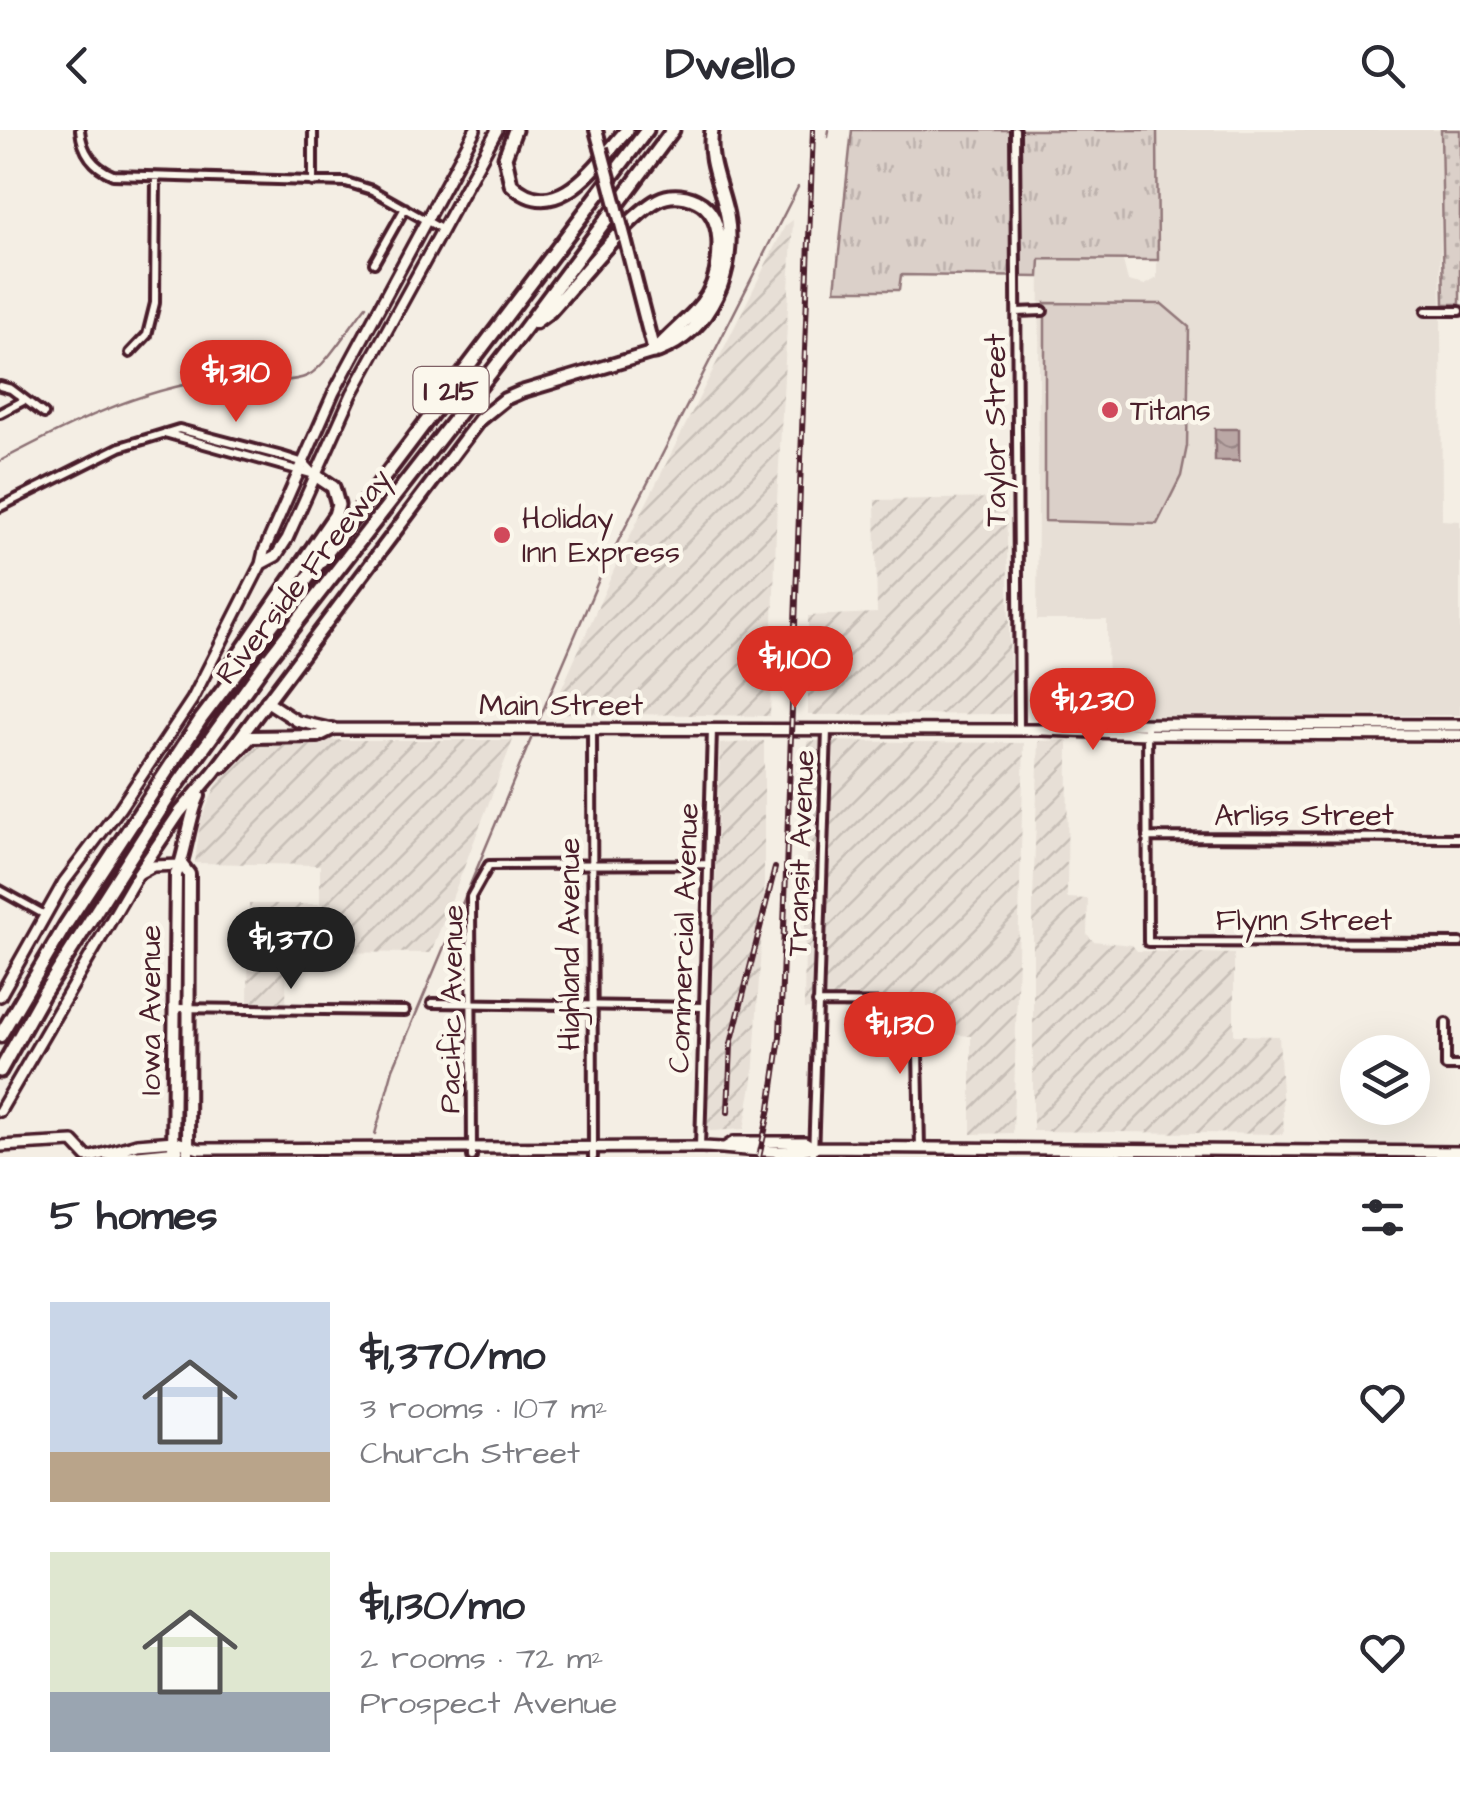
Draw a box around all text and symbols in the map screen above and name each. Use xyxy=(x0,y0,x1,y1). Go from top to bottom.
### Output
text: Dwello xyxy=(665,34,795,96)
icon: back xyxy=(50,38,105,93)
icon: search xyxy=(1355,38,1410,93)
street label: Taylor Street xyxy=(975,333,1018,527)
pin: $1,310 xyxy=(155,340,317,425)
text: $1,310 xyxy=(202,350,270,395)
road number: I 215 xyxy=(414,367,488,413)
place label: Titans xyxy=(1130,390,1211,432)
marker: Titans xyxy=(1099,399,1121,421)
street label: Riverside Freeway xyxy=(206,460,402,694)
place label: Holiday Inn Express xyxy=(522,498,680,574)
marker: Holiday Inn Express xyxy=(491,524,513,546)
pin: $1,100 xyxy=(714,626,876,711)
text: $1,100 xyxy=(759,636,831,681)
pin: $1,230 xyxy=(1012,668,1174,753)
text: $1,230 xyxy=(1052,678,1134,723)
street label: Main Street xyxy=(479,685,643,727)
street label: Transit Avenue xyxy=(776,749,826,957)
street label: Arliss Street xyxy=(1214,795,1394,837)
street label: Commercial Avenue xyxy=(658,802,710,1074)
street label: Highland Avenue xyxy=(549,838,592,1050)
street label: Flynn Street xyxy=(1216,900,1392,943)
street label: Pacific Avenue xyxy=(429,904,475,1114)
pin: $1,370 xyxy=(210,907,372,992)
text: $1,370 xyxy=(249,917,333,962)
street label: Iowa Avenue xyxy=(130,925,172,1095)
pin: $1,130 xyxy=(819,992,981,1077)
text: $1,130 xyxy=(866,1002,934,1047)
map controls xyxy=(1340,1035,1430,1125)
button: layers xyxy=(1340,1035,1430,1125)
text: 5 homes xyxy=(50,1188,217,1246)
icon: filters xyxy=(1355,1190,1410,1245)
text: $1,370/mo xyxy=(360,1328,545,1386)
icon: home xyxy=(130,1342,250,1462)
icon: heart xyxy=(1355,1375,1410,1430)
text: 3 rooms · 107 m² xyxy=(360,1386,608,1431)
text: Church Street xyxy=(360,1431,580,1476)
text: $1,130/mo xyxy=(360,1578,525,1636)
icon: home xyxy=(130,1592,250,1712)
icon: heart xyxy=(1355,1625,1410,1680)
text: 2 rooms · 72 m² xyxy=(360,1636,604,1681)
text: Prospect Avenue xyxy=(360,1681,617,1726)

